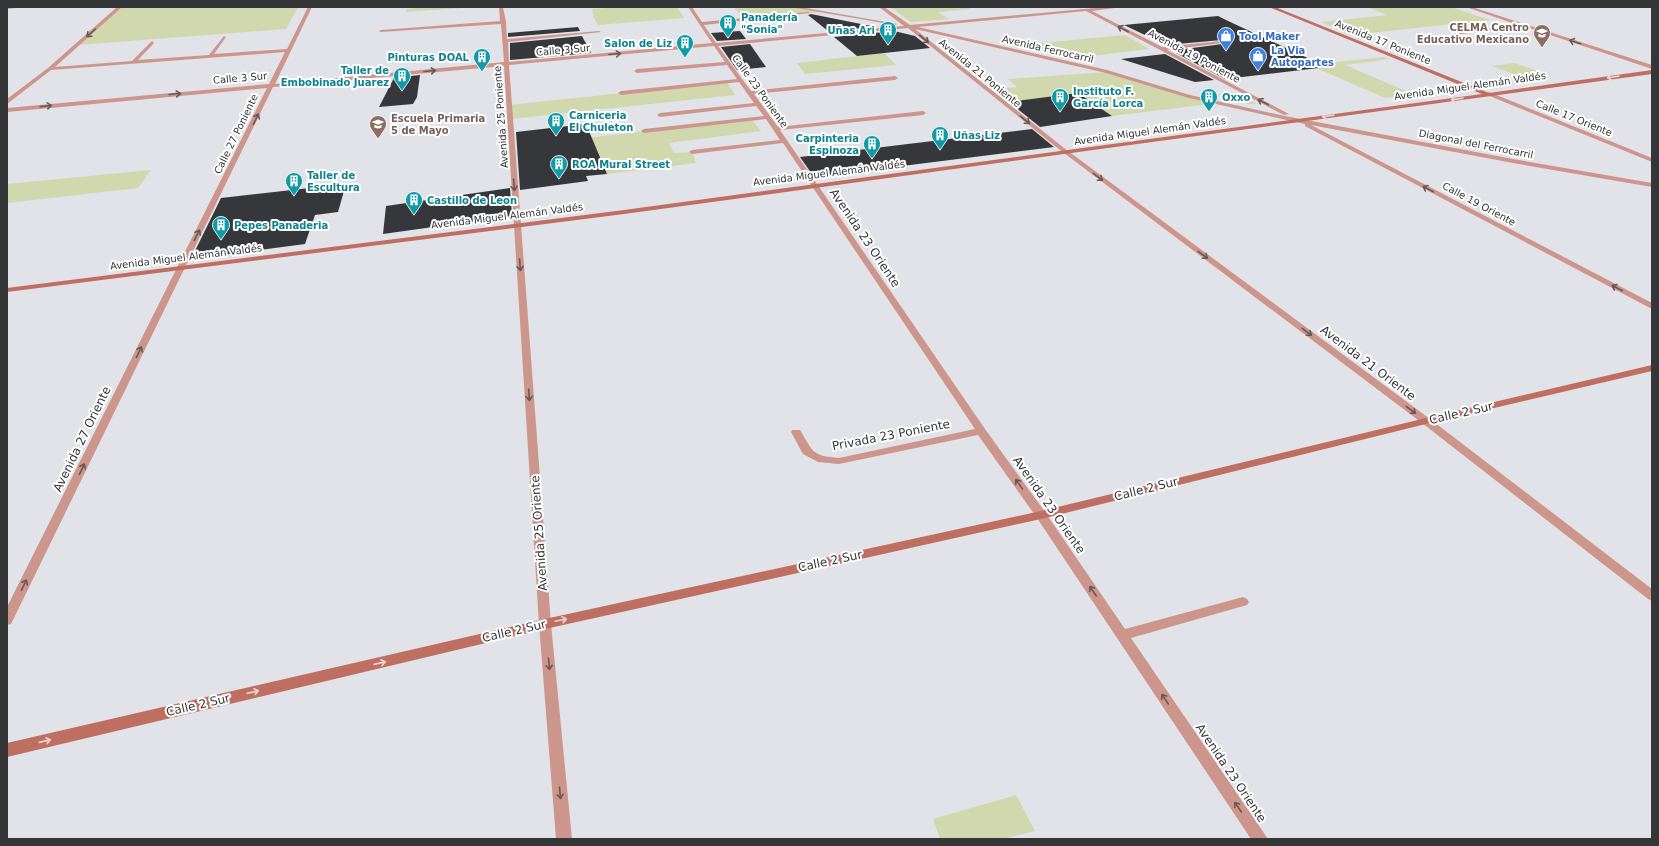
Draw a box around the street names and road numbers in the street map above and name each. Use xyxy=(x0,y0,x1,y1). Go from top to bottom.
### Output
street label: Avenida 17 Poniente xyxy=(1333,18,1433,66)
street label: Avenida 19 Poniente xyxy=(1146,27,1242,85)
street label: Avenida Ferrocarril xyxy=(1001,33,1095,65)
street label: Avenida 21 Poniente xyxy=(937,36,1023,110)
street label: Calle 3 Sur xyxy=(535,42,591,58)
street label: Calle 23 Poniente xyxy=(730,52,790,130)
street label: Avenida 25 Poniente xyxy=(492,65,510,169)
street label: Calle 3 Sur xyxy=(212,70,268,86)
street label: Avenida Miguel Alemán Valdés xyxy=(1393,70,1547,102)
street label: Calle 27 Poniente xyxy=(212,92,260,176)
street label: Calle 17 Oriente xyxy=(1534,98,1614,138)
street label: Avenida Miguel Alemán Valdés xyxy=(1073,115,1227,147)
street label: Diagonal del Ferrocarril xyxy=(1418,127,1534,161)
street label: Avenida Miguel Alemán Valdés xyxy=(752,158,906,188)
street label: Calle 19 Oriente xyxy=(1441,180,1517,228)
street label: Avenida 23 Oriente xyxy=(827,186,903,290)
street label: Avenida Miguel Alemán Valdés xyxy=(430,201,584,231)
street label: Avenida Miguel Alemán Valdés xyxy=(109,242,263,272)
street label: Avenida 21 Oriente xyxy=(1318,323,1418,403)
street label: Avenida 27 Oriente xyxy=(50,384,114,494)
street label: Calle 2 Sur xyxy=(1428,399,1494,427)
street label: Privada 23 Poniente xyxy=(831,417,951,453)
street label: Avenida 23 Oriente xyxy=(1010,454,1088,556)
street label: Calle 2 Sur xyxy=(1113,474,1179,504)
street label: Avenida 25 Oriente xyxy=(528,475,550,591)
street label: Calle 2 Sur xyxy=(797,547,863,575)
street label: Calle 2 Sur xyxy=(481,617,547,645)
street label: Calle 2 Sur xyxy=(165,691,231,719)
street label: Avenida 23 Oriente xyxy=(1193,721,1269,825)

